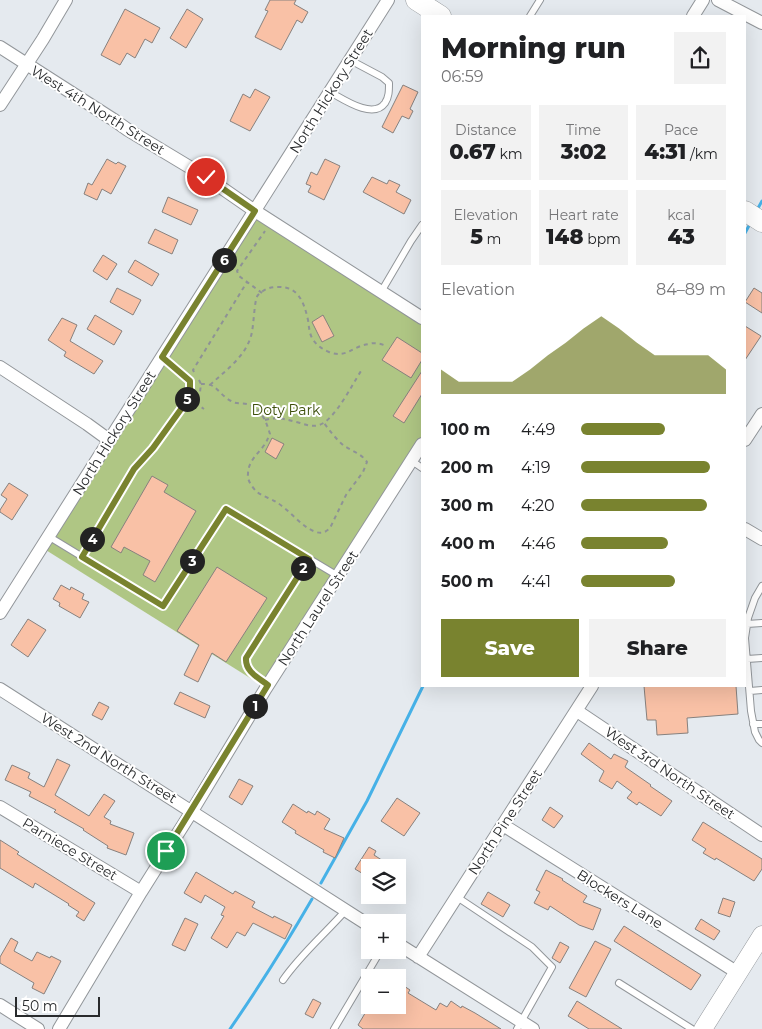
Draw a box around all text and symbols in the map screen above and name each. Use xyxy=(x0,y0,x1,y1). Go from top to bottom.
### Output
street label: North Hickory Street xyxy=(285,25,377,157)
text: Morning run xyxy=(441,31,626,65)
button: share xyxy=(674,32,726,84)
street label: West 4th North Street xyxy=(28,61,169,159)
text: 06:59 xyxy=(441,67,484,86)
text: Distance xyxy=(455,121,517,139)
text: Time xyxy=(566,121,601,139)
text: Pace xyxy=(664,121,698,139)
text: 0.67 xyxy=(449,139,496,164)
text: 3:02 xyxy=(561,139,606,164)
text: 4:31 xyxy=(644,139,686,164)
text: km xyxy=(496,145,523,163)
text: /km xyxy=(686,145,718,163)
pin xyxy=(185,156,227,198)
icon: check xyxy=(192,163,220,191)
text: Elevation xyxy=(453,206,518,224)
text: Heart rate xyxy=(548,206,619,224)
text: kcal xyxy=(667,206,695,224)
text: 5 xyxy=(470,224,483,249)
text: 148 xyxy=(546,224,583,249)
text: 43 xyxy=(668,224,695,249)
text: m xyxy=(483,230,501,248)
text: bpm xyxy=(583,230,621,248)
pin: 6 xyxy=(212,248,236,272)
text: 6 xyxy=(220,251,229,269)
text: Elevation xyxy=(441,280,515,299)
text: 84–89 m xyxy=(656,280,726,299)
street label: North Hickory Street xyxy=(68,367,160,499)
pin: 5 xyxy=(174,386,200,412)
text: 5 xyxy=(183,390,192,408)
park label: Doty Park xyxy=(252,401,321,419)
text: 100 m xyxy=(441,420,490,439)
text: 4:49 xyxy=(521,420,555,439)
text: 200 m xyxy=(441,458,493,477)
text: 4:19 xyxy=(521,458,551,477)
text: 300 m xyxy=(441,496,494,515)
text: 4:20 xyxy=(521,496,555,515)
pin: 4 xyxy=(80,526,104,552)
text: 4 xyxy=(88,530,97,548)
text: 400 m xyxy=(441,534,495,553)
text: 4:46 xyxy=(521,534,555,553)
street label: North Laurel Street xyxy=(274,546,362,669)
pin: 3 xyxy=(180,548,204,574)
text: 3 xyxy=(188,552,197,570)
pin: 2 xyxy=(290,556,316,580)
text: 2 xyxy=(299,559,308,577)
text: 500 m xyxy=(441,572,494,591)
text: 4:41 xyxy=(521,572,551,591)
button: Save xyxy=(441,619,579,677)
button: Share xyxy=(589,619,726,677)
pin: 1 xyxy=(242,694,268,718)
text: 1 xyxy=(253,697,258,715)
street label: West 2nd North Street xyxy=(38,709,181,807)
street label: West 3rd North Street xyxy=(602,723,739,823)
street label: North Pine Street xyxy=(464,765,546,878)
street label: Parniece Street xyxy=(19,814,121,885)
pin xyxy=(145,830,187,872)
icon: arrive xyxy=(152,837,180,865)
map controls xyxy=(361,859,406,1014)
button: layers xyxy=(361,859,406,904)
street label: Blockers Lane xyxy=(574,865,666,933)
button: + xyxy=(361,914,406,959)
button: − xyxy=(361,969,406,1014)
scale bar xyxy=(15,994,100,1017)
text: 50 m xyxy=(22,997,58,1015)

